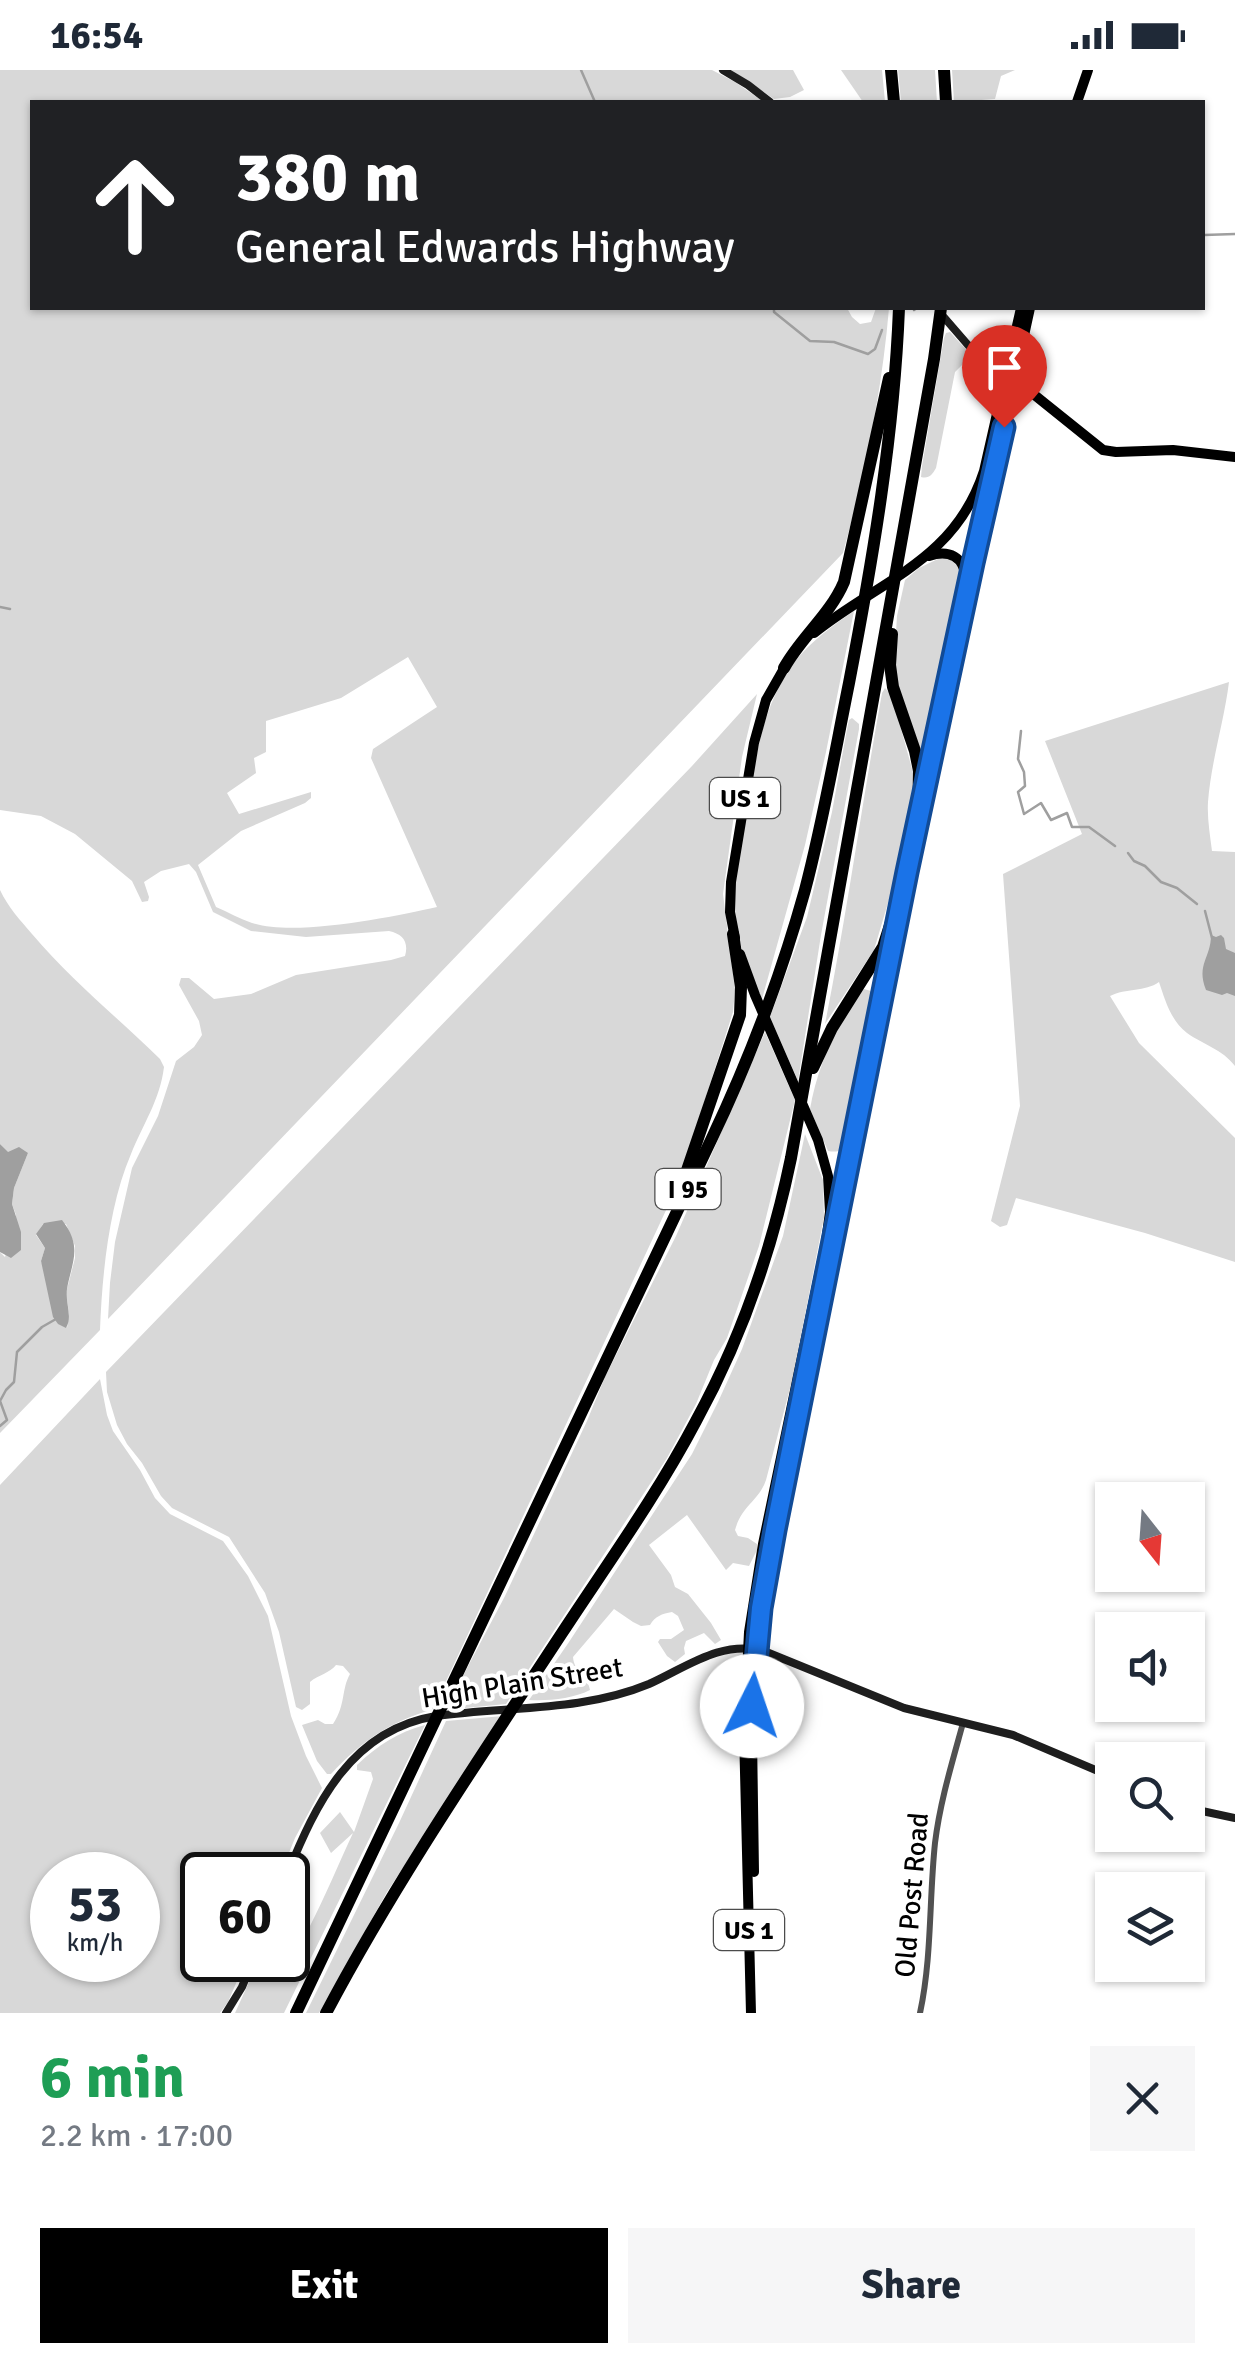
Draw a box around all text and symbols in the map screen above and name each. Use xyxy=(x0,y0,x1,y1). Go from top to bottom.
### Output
text: 16:54 xyxy=(50,12,143,59)
text: 380 m xyxy=(235,134,420,220)
icon: ahead xyxy=(70,140,200,270)
text: General Edwards Highway xyxy=(235,220,734,275)
pin xyxy=(962,325,1047,428)
icon: arrive xyxy=(977,340,1032,395)
road number: US 1 xyxy=(710,778,780,818)
road number: I 95 xyxy=(656,1169,720,1209)
north arrow xyxy=(1095,1482,1205,1592)
map controls xyxy=(1095,1482,1205,1982)
button: sound xyxy=(1095,1612,1205,1722)
street label: High Plain Street xyxy=(419,1650,625,1716)
position arrow xyxy=(700,1654,804,1758)
button: search xyxy=(1095,1742,1205,1852)
street label: Old Post Road xyxy=(888,1811,936,1979)
speed limit sign: 60 xyxy=(180,1852,310,1982)
button: layers xyxy=(1095,1872,1205,1982)
text: 53 xyxy=(68,1874,122,1936)
road number: US 1 xyxy=(714,1910,784,1950)
text: km/h xyxy=(67,1927,123,1958)
text: 6 min xyxy=(40,2041,185,2115)
button: close xyxy=(1090,2046,1195,2151)
text: 2.2 km · 17:00 xyxy=(40,2116,233,2155)
button: Exit xyxy=(40,2228,608,2343)
button: Share xyxy=(628,2228,1195,2343)

